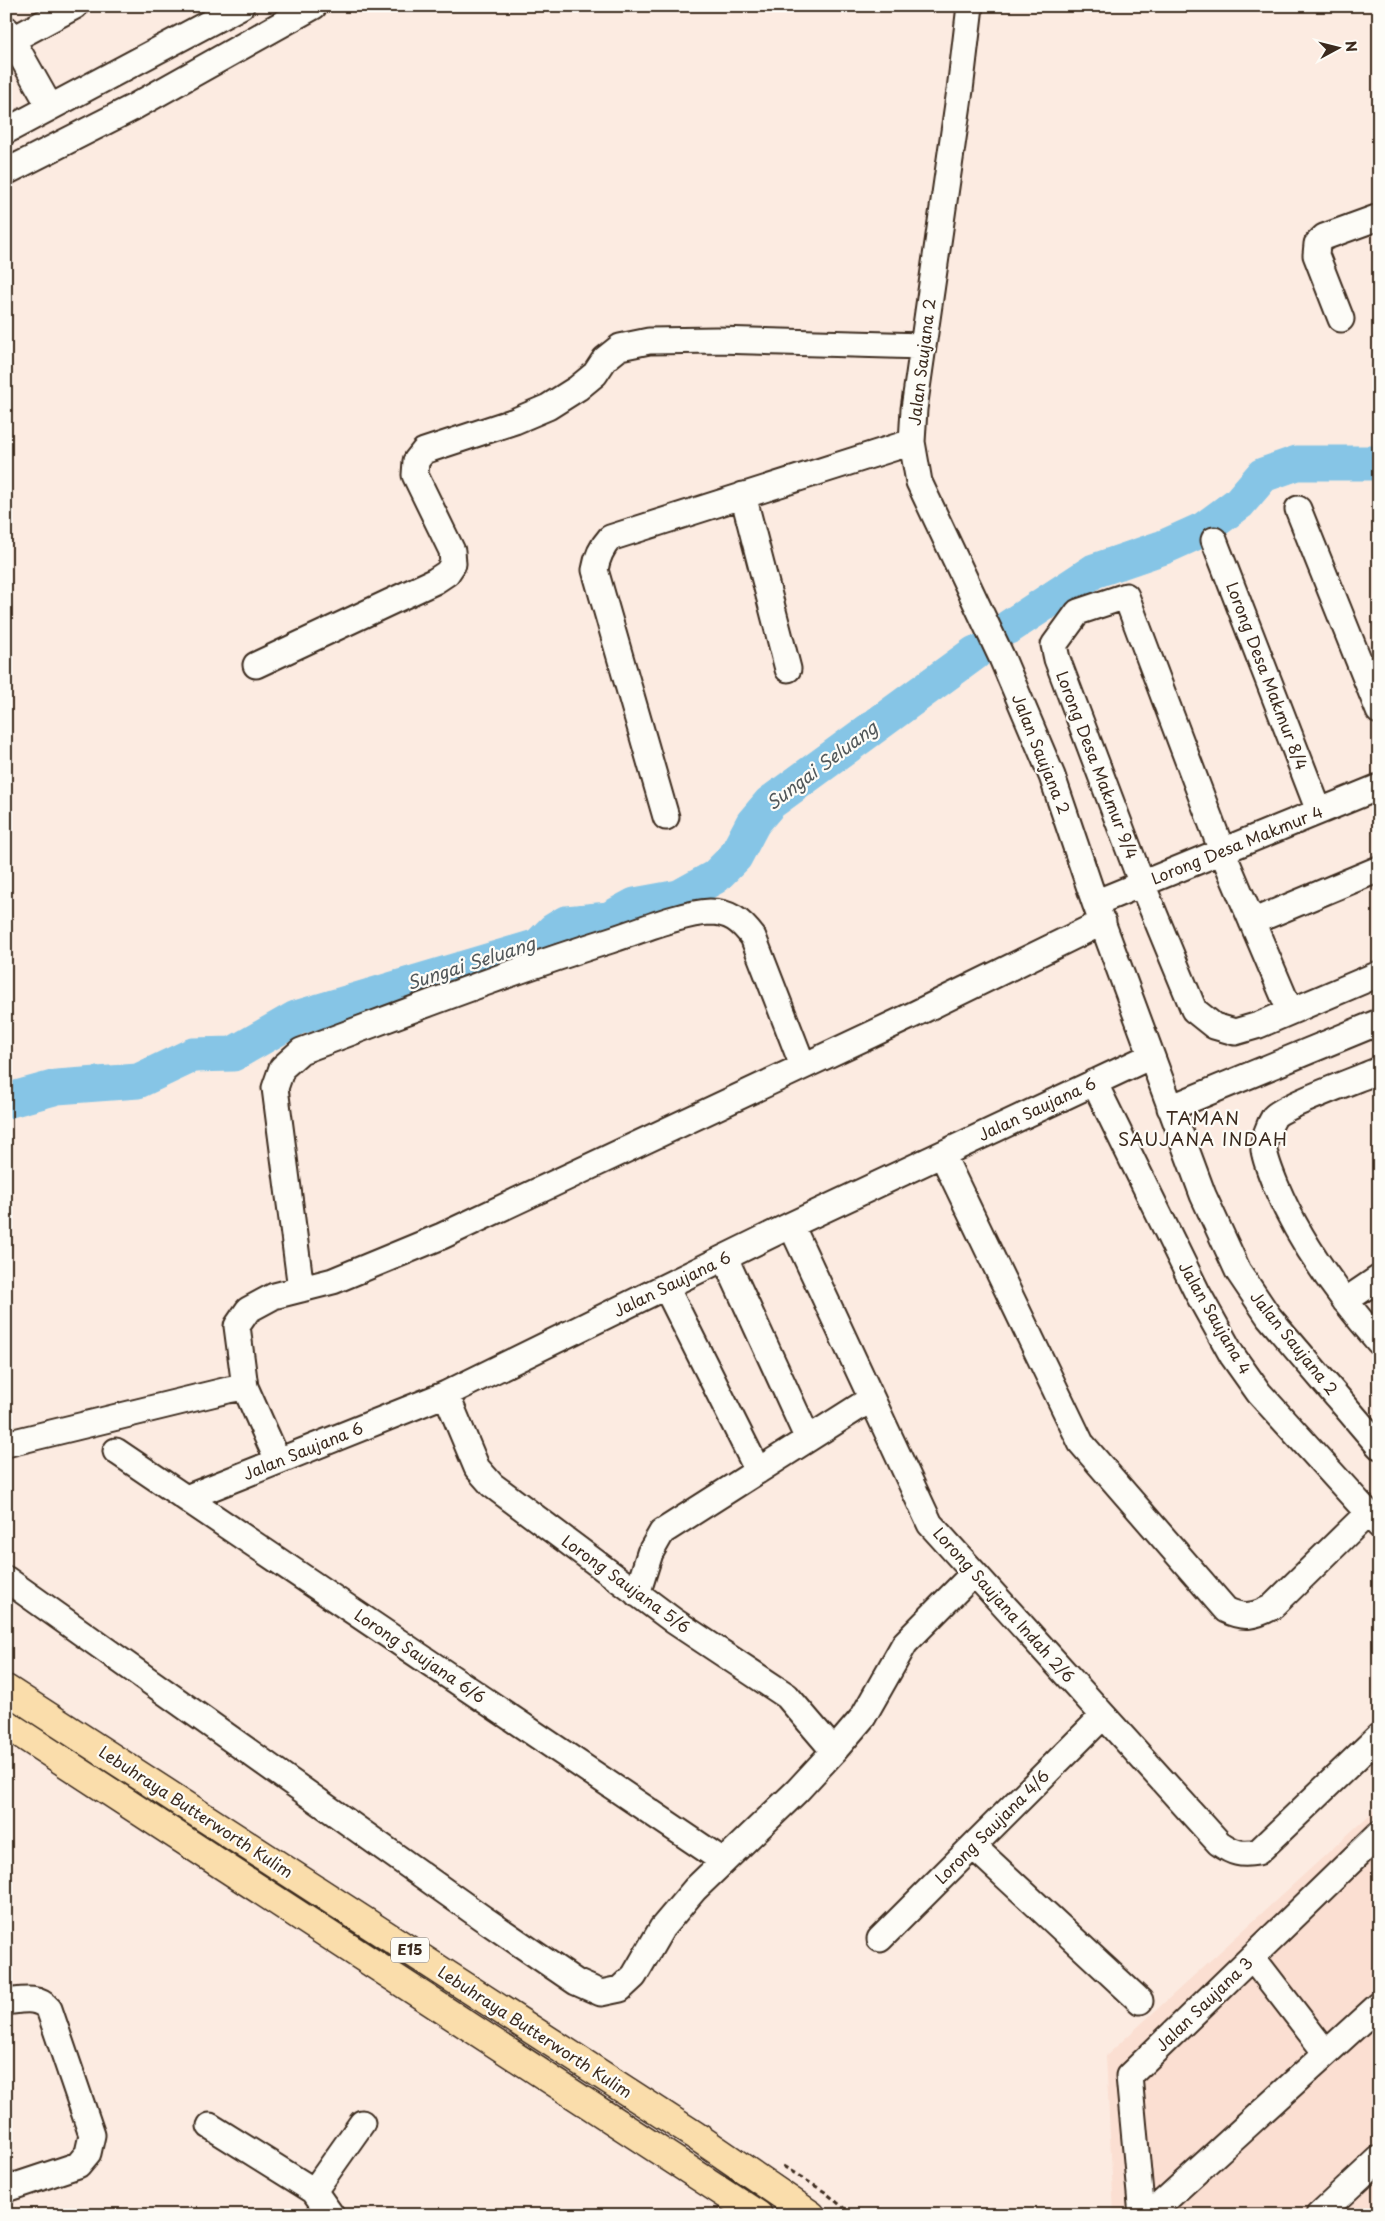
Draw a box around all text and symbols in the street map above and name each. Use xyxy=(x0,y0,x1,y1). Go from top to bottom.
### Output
north arrow xyxy=(1312,22,1362,72)
text: N xyxy=(1340,40,1362,53)
street label: Jalan Saujana 2 xyxy=(901,297,941,427)
street label: Lorong Desa Makmur 8/4 xyxy=(1221,578,1315,773)
street label: Lorong Desa Makmur 9/4 xyxy=(1051,667,1145,862)
street label: Jalan Saujana 2 xyxy=(1007,690,1077,817)
water label: Sungai Seluang xyxy=(760,713,884,816)
street label: Lorong Desa Makmur 4 xyxy=(1147,799,1326,890)
water label: Sungai Seluang xyxy=(403,929,540,996)
street label: Jalan Saujana 6 xyxy=(974,1070,1100,1146)
district label: TAMAN SAUJANA INDAH xyxy=(1118,1104,1288,1152)
street label: Jalan Saujana 6 xyxy=(609,1244,734,1322)
street label: Jalan Saujana 4 xyxy=(1174,1256,1258,1379)
street label: Jalan Saujana 2 xyxy=(1245,1285,1344,1400)
street label: Jalan Saujana 6 xyxy=(239,1415,366,1485)
street label: Lorong Saujana Indah 2/6 xyxy=(928,1521,1081,1687)
street label: Lorong Saujana 5/6 xyxy=(557,1528,696,1638)
street label: Lorong Saujana 6/6 xyxy=(350,1602,491,1708)
street label: Lebuhraya Butterworth Kulim xyxy=(95,1739,298,1883)
street label: Lorong Saujana 4/6 xyxy=(929,1764,1054,1889)
road number: E15 xyxy=(391,1938,429,1962)
street label: Jalan Saujana 3 xyxy=(1149,1951,1257,2056)
street label: Lebuhraya Butterworth Kulim xyxy=(434,1959,637,2103)

